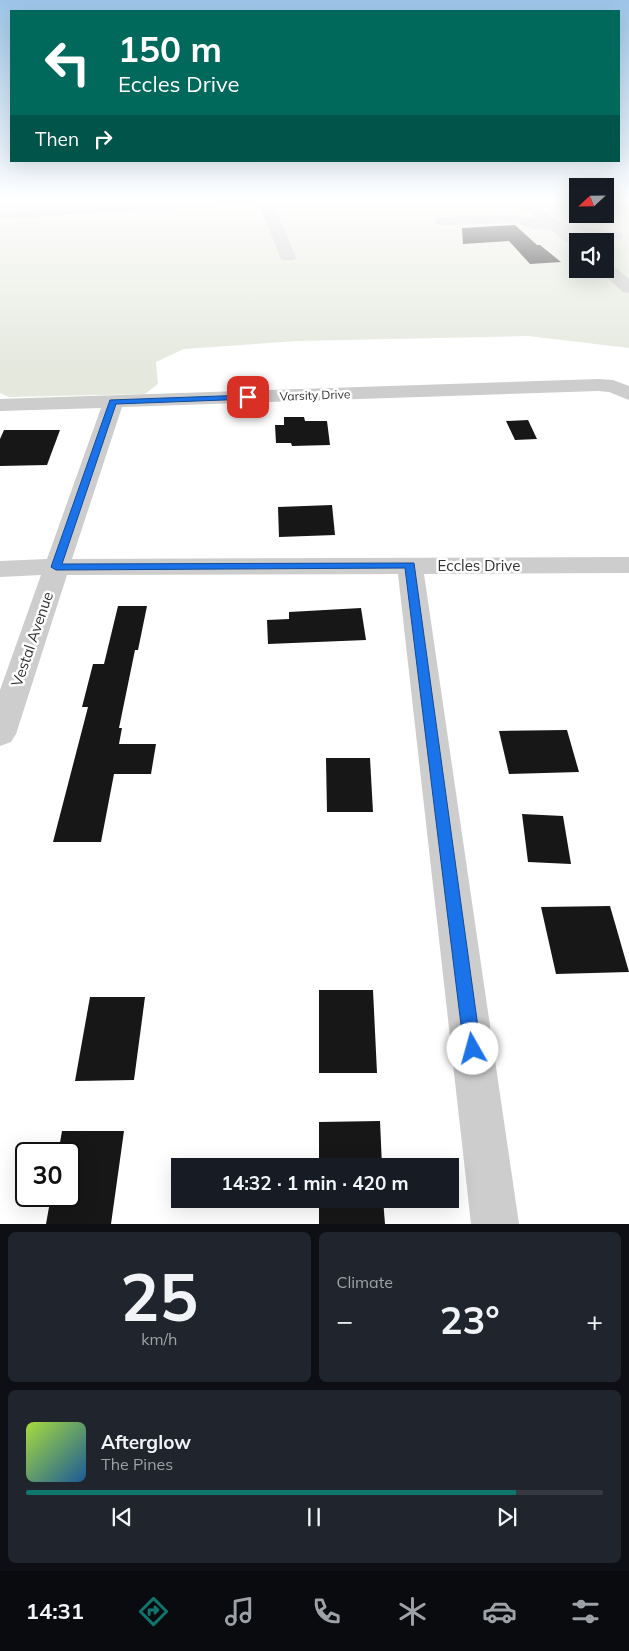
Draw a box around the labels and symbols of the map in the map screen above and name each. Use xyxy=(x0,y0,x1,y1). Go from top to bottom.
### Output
north arrow xyxy=(569,178,614,222)
pin xyxy=(227,376,269,418)
street label: Varsity Drive xyxy=(279,386,351,404)
street label: Eccles Drive xyxy=(438,556,520,575)
street label: Vestal Avenue xyxy=(7,589,57,689)
position arrow xyxy=(446,1022,498,1074)
speed limit sign: 30 xyxy=(15,1142,80,1207)

